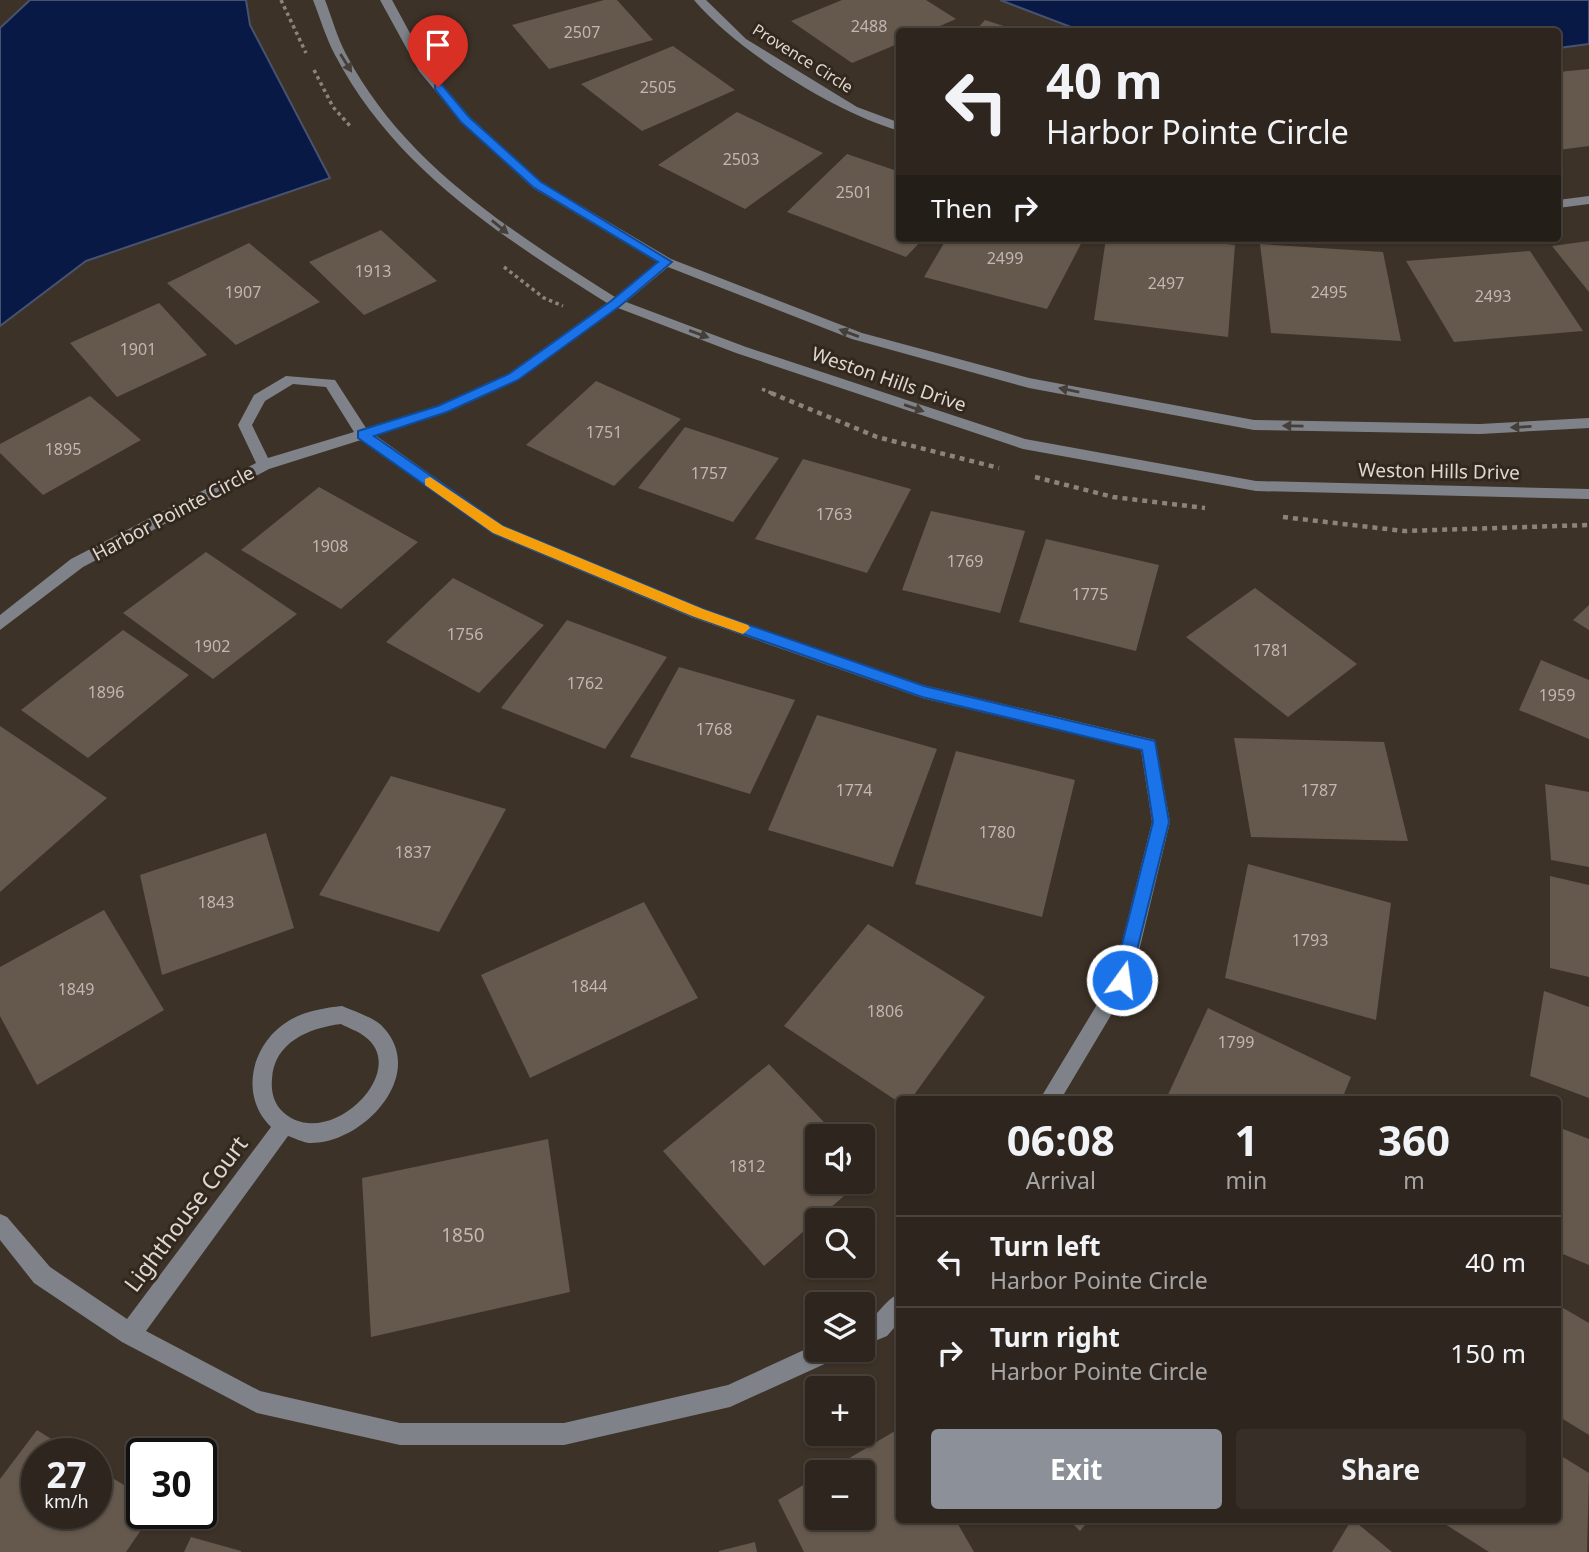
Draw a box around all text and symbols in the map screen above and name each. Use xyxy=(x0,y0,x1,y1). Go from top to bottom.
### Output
pin xyxy=(408,15,468,87)
house number: 2488 xyxy=(851,15,887,37)
street label: Provence Circle xyxy=(749,18,857,98)
house number: 2507 xyxy=(564,21,600,43)
icon: arrive xyxy=(419,26,457,64)
text: 40 m xyxy=(1046,47,1163,113)
one-way arrow xyxy=(339,53,352,72)
icon: left xyxy=(931,56,1022,147)
house number: 2505 xyxy=(640,76,676,98)
text: Harbor Pointe Circle xyxy=(1046,110,1349,153)
house number: 2503 xyxy=(723,148,759,170)
house number: 2501 xyxy=(836,181,872,203)
icon: right xyxy=(1006,189,1044,227)
text: Then xyxy=(931,190,992,226)
one-way arrow xyxy=(491,219,509,234)
house number: 2499 xyxy=(987,247,1023,269)
house number: 1913 xyxy=(355,260,391,282)
house number: 2497 xyxy=(1148,272,1184,294)
house number: 1907 xyxy=(225,281,261,303)
house number: 2495 xyxy=(1311,281,1347,303)
house number: 2493 xyxy=(1475,285,1511,307)
one-way arrow xyxy=(839,327,860,338)
one-way arrow xyxy=(689,329,710,340)
house number: 1901 xyxy=(120,338,156,360)
street label: Weston Hills Drive xyxy=(808,340,970,418)
one-way arrow xyxy=(1058,385,1080,396)
one-way arrow xyxy=(904,403,925,414)
one-way arrow xyxy=(1282,420,1304,431)
house number: 1751 xyxy=(586,421,622,443)
one-way arrow xyxy=(1510,422,1532,433)
house number: 1895 xyxy=(45,438,81,460)
street label: Weston Hills Drive xyxy=(1358,457,1520,485)
street label: Harbor Pointe Circle xyxy=(88,459,258,567)
house number: 1757 xyxy=(691,462,727,484)
house number: 1763 xyxy=(816,503,852,525)
house number: 1908 xyxy=(312,535,348,557)
house number: 1769 xyxy=(947,550,983,572)
house number: 1775 xyxy=(1072,583,1108,605)
house number: 1756 xyxy=(447,623,483,645)
house number: 1902 xyxy=(194,635,230,657)
house number: 1781 xyxy=(1253,639,1289,661)
house number: 1762 xyxy=(567,672,603,694)
house number: 1896 xyxy=(88,681,124,703)
house number: 1959 xyxy=(1539,684,1575,706)
house number: 1768 xyxy=(696,718,732,740)
house number: 1774 xyxy=(836,779,872,801)
house number: 1787 xyxy=(1301,779,1337,801)
house number: 1780 xyxy=(979,821,1015,843)
house number: 1837 xyxy=(395,841,431,863)
house number: 1843 xyxy=(198,891,234,913)
house number: 1793 xyxy=(1292,929,1328,951)
position arrow xyxy=(1085,943,1159,1017)
house number: 1844 xyxy=(571,975,607,997)
house number: 1849 xyxy=(58,978,94,1000)
house number: 1806 xyxy=(867,1000,903,1022)
house number: 1799 xyxy=(1218,1031,1254,1053)
text: 06:08 xyxy=(1007,1111,1115,1168)
text: 1 xyxy=(1234,1111,1258,1168)
text: 360 xyxy=(1378,1111,1450,1168)
map controls xyxy=(805,1124,875,1530)
button: sound xyxy=(805,1124,875,1194)
street label: Lighthouse Court xyxy=(116,1129,254,1298)
house number: 1812 xyxy=(729,1155,765,1177)
text: Arrival xyxy=(1026,1164,1096,1196)
text: min xyxy=(1226,1164,1267,1196)
text: m xyxy=(1403,1164,1425,1196)
button: search xyxy=(805,1208,875,1278)
house number: 1850 xyxy=(441,1222,485,1248)
text: Turn left xyxy=(990,1228,1101,1264)
icon: left xyxy=(931,1243,969,1281)
text: 40 m xyxy=(1465,1244,1526,1280)
text: Harbor Pointe Circle xyxy=(990,1264,1208,1296)
button: layers xyxy=(805,1292,875,1362)
text: Turn right xyxy=(990,1319,1120,1355)
icon: right xyxy=(931,1334,969,1372)
text: 150 m xyxy=(1450,1335,1526,1371)
text: Harbor Pointe Circle xyxy=(990,1355,1208,1387)
button: + xyxy=(805,1376,875,1446)
button: Exit xyxy=(931,1429,1222,1509)
button: Share xyxy=(1236,1429,1526,1509)
speed limit sign: 30 xyxy=(126,1438,217,1529)
text: 27 xyxy=(46,1451,87,1498)
button: − xyxy=(805,1460,875,1530)
text: km/h xyxy=(44,1489,89,1513)

